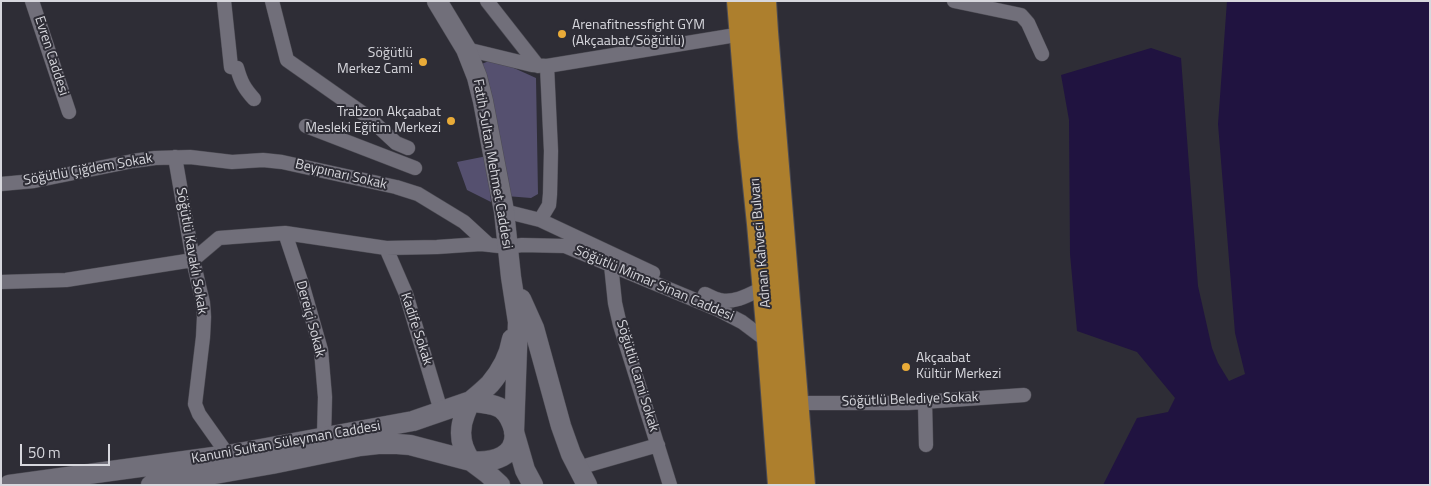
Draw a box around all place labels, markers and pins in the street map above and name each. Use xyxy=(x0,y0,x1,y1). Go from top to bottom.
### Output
place label: Arenafitnessfight GYM (Akçaabat/Söğütlü) xyxy=(572,18,705,50)
marker: Arenafitnessfight GYM (Akçaabat/Söğütlü) xyxy=(556,28,568,40)
place label: Söğütlü Merkez Cami xyxy=(337,46,413,78)
marker: Söğütlü Merkez Cami xyxy=(417,56,429,68)
place label: Trabzon Akçaabat Mesleki Eğitim Merkezi xyxy=(305,105,441,138)
marker: Trabzon Akçaabat Mesleki Eğitim Merkezi xyxy=(445,115,457,127)
place label: Akçaabat Kültür Merkezi xyxy=(916,351,1001,384)
marker: Akçaabat Kültür Merkezi xyxy=(900,361,912,373)

